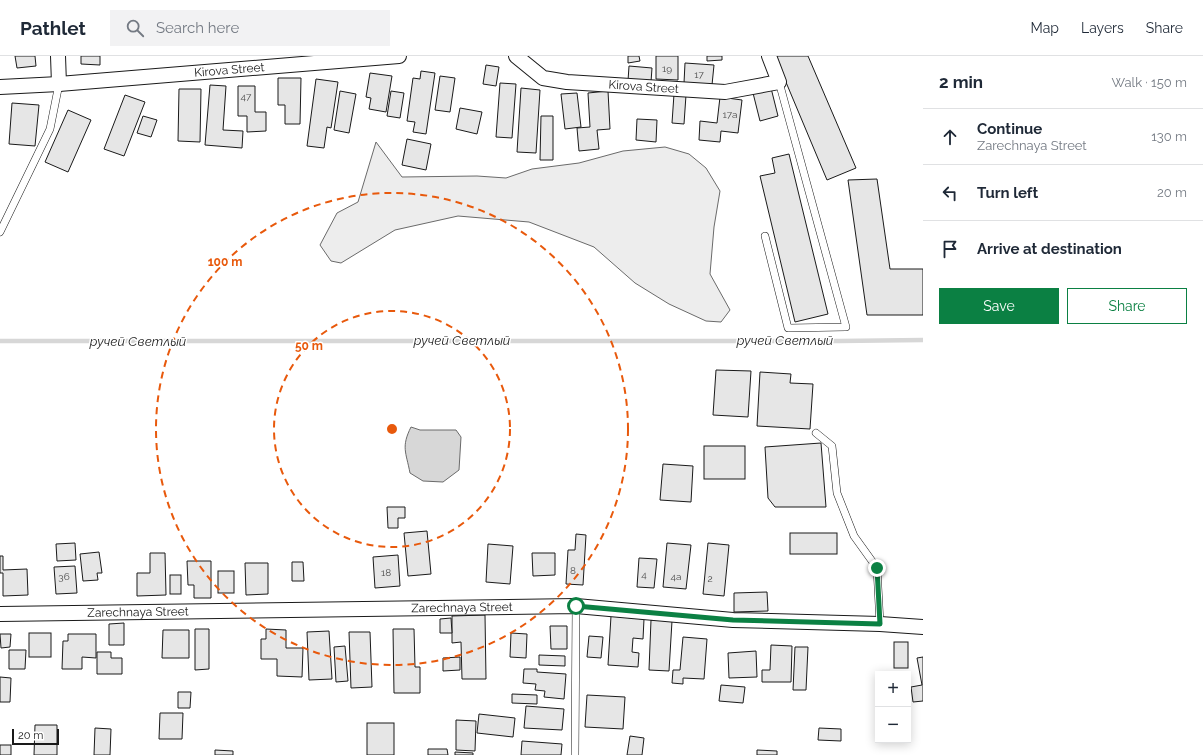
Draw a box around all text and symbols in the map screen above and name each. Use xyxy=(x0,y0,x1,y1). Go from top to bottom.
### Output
search box xyxy=(110,10,390,46)
text: Pathlet xyxy=(20,17,86,39)
icon: search xyxy=(124,17,146,39)
text: Search here xyxy=(156,19,239,37)
text: Map xyxy=(1031,20,1059,36)
text: Layers xyxy=(1081,20,1124,36)
text: Share xyxy=(1146,20,1183,36)
street label: Kirova Street xyxy=(194,60,265,80)
house number: 19 xyxy=(662,63,672,74)
house number: 17 xyxy=(694,69,704,80)
text: 2 min xyxy=(939,72,983,92)
text: Walk · 150 m xyxy=(1112,75,1187,90)
street label: Kirova Street xyxy=(608,78,679,96)
house number: 47 xyxy=(241,91,252,102)
house number: 17а xyxy=(722,109,738,120)
text: Continue xyxy=(977,120,1042,138)
icon: ahead xyxy=(939,126,961,148)
text: 130 m xyxy=(1151,129,1187,144)
text: Zarechnaya Street xyxy=(977,138,1087,153)
icon: left xyxy=(939,182,961,204)
text: Turn left xyxy=(977,184,1038,202)
text: 20 m xyxy=(1157,185,1187,200)
icon: arrive xyxy=(939,238,961,260)
text: Arrive at destination xyxy=(977,240,1122,258)
text: 100 m xyxy=(208,255,242,269)
button: Save xyxy=(939,288,1059,324)
button: Share xyxy=(1067,288,1187,324)
water label: ручей Светлый xyxy=(413,333,510,348)
water label: ручей Светлый xyxy=(736,333,833,348)
water label: ручей Светлый xyxy=(89,334,186,349)
text: 50 m xyxy=(295,339,323,353)
centre of rings xyxy=(385,422,399,436)
route end xyxy=(868,559,886,577)
house number: 8 xyxy=(570,565,576,576)
house number: 18 xyxy=(381,567,391,578)
house number: 4 xyxy=(641,569,647,580)
house number: 36 xyxy=(58,571,70,582)
house number: 4а xyxy=(671,571,681,582)
house number: 2 xyxy=(707,573,713,584)
route start xyxy=(567,597,585,615)
street label: Zarechnaya Street xyxy=(411,600,513,615)
street label: Zarechnaya Street xyxy=(87,604,189,620)
map controls xyxy=(875,671,911,743)
button: + xyxy=(875,671,911,707)
button: − xyxy=(875,707,911,743)
scale bar xyxy=(12,727,59,746)
text: 20 m xyxy=(18,729,43,742)

